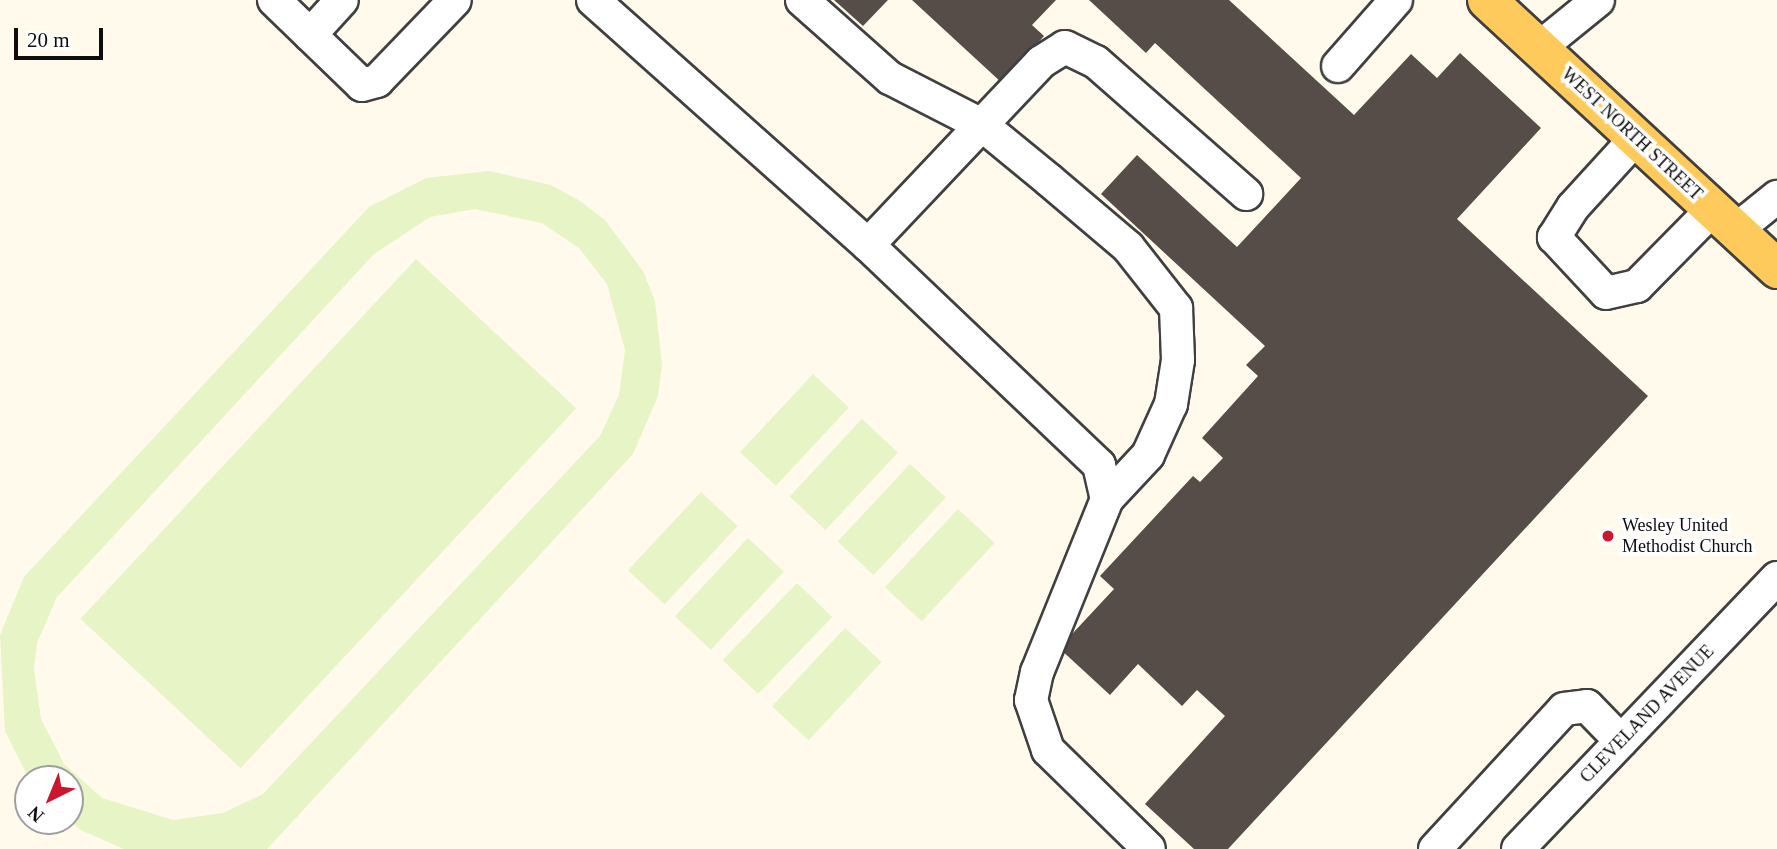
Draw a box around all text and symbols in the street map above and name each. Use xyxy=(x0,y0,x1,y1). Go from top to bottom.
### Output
scale bar xyxy=(18,14,107,58)
text: 20 m xyxy=(27,28,70,52)
street label: WEST NORTH STREET xyxy=(1557,63,1707,205)
place label: Wesley United Methodist Church xyxy=(1622,515,1752,558)
marker: Wesley United Methodist Church xyxy=(1600,528,1616,544)
street label: CLEVELAND AVENUE xyxy=(1575,640,1719,788)
north arrow xyxy=(14,765,84,835)
text: N xyxy=(24,802,48,827)

